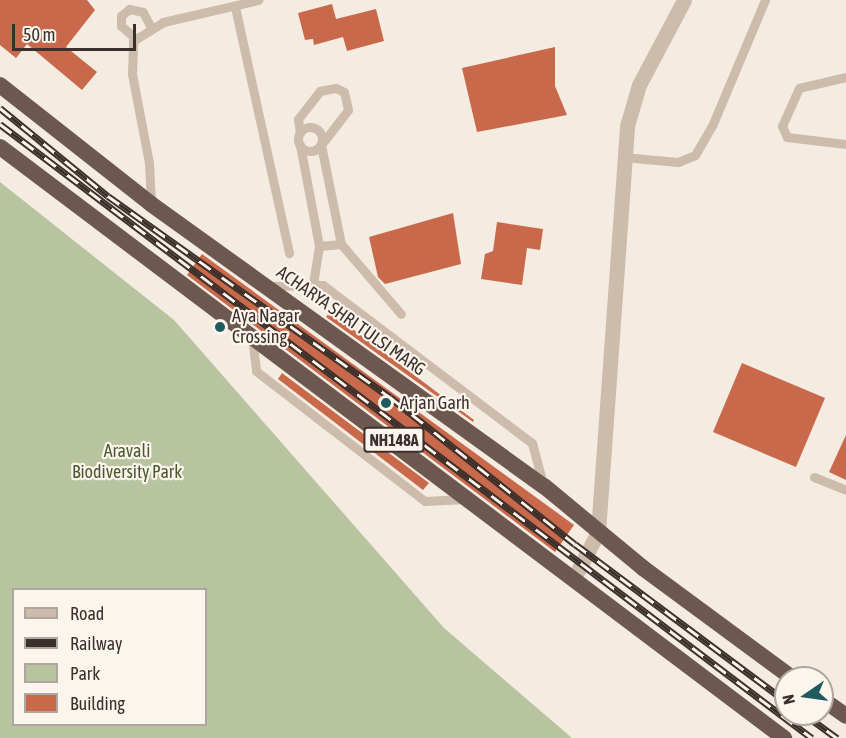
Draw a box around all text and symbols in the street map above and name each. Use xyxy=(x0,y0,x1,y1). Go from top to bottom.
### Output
scale bar xyxy=(15,12,140,50)
text: 50 m xyxy=(23,24,55,45)
street label: ACHARYA SHRI TULSI MARG xyxy=(272,261,430,381)
place label: Aya Nagar Crossing xyxy=(232,306,299,348)
marker: Aya Nagar Crossing xyxy=(213,320,227,334)
place label: Arjan Garh xyxy=(400,392,470,414)
marker: Arjan Garh xyxy=(377,394,395,412)
road number: NH148A xyxy=(362,427,426,453)
park label: Aravali Biodiversity Park xyxy=(72,441,182,484)
legend xyxy=(12,588,207,726)
text: Road xyxy=(70,603,104,624)
text: Railway xyxy=(70,633,122,654)
text: Park xyxy=(70,663,100,684)
north arrow xyxy=(774,666,834,726)
text: Building xyxy=(70,693,125,714)
text: N xyxy=(779,693,798,706)

